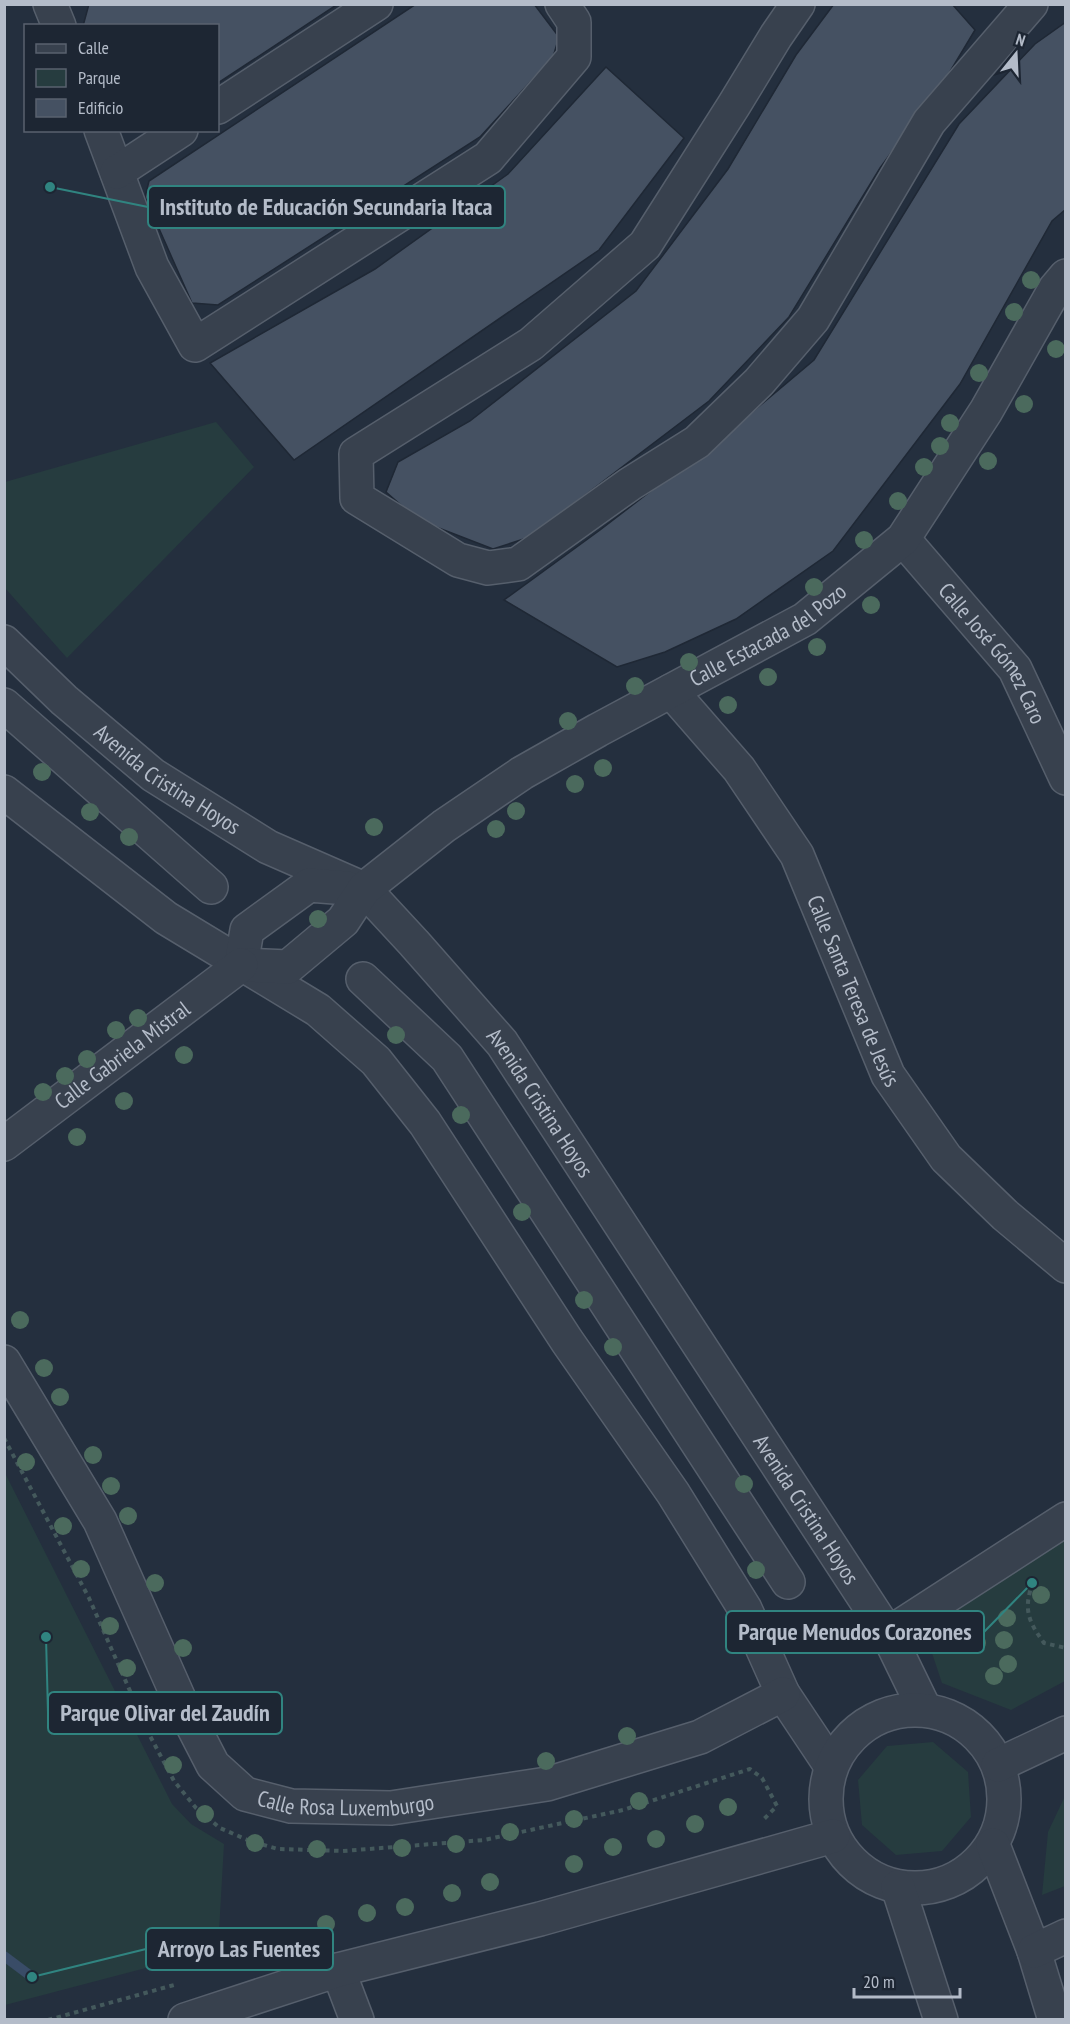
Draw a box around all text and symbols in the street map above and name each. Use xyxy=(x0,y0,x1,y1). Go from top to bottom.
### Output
legend xyxy=(24,24,219,132)
north arrow xyxy=(986,24,1046,84)
text: N xyxy=(1013,29,1028,51)
text: Calle xyxy=(78,36,109,59)
text: Parque xyxy=(78,66,121,89)
text: Edificio xyxy=(78,96,124,119)
callout: Instituto de Educación Secundaria Itaca xyxy=(148,186,505,228)
text: Instituto de Educación Secundaria Itaca xyxy=(159,191,493,222)
street label: Calle Estacada del Pozo xyxy=(684,577,852,693)
street label: Calle José Gómez Caro xyxy=(933,577,1053,728)
street label: Avenida Cristina Hoyos xyxy=(89,718,246,840)
street label: Calle Santa Teresa de Jesús xyxy=(801,891,906,1092)
street label: Calle Gabriela Mistral xyxy=(49,994,196,1115)
street label: Avenida Cristina Hoyos xyxy=(481,1022,600,1183)
street label: Avenida Cristina Hoyos xyxy=(747,1429,866,1589)
callout: Parque Menudos Corazones xyxy=(726,1611,984,1653)
text: Parque Menudos Corazones xyxy=(738,1616,972,1647)
callout: Parque Olivar del Zaudín xyxy=(48,1692,282,1734)
text: Parque Olivar del Zaudín xyxy=(60,1697,270,1728)
street label: Calle Rosa Luxemburgo xyxy=(254,1784,436,1822)
callout: Arroyo Las Fuentes xyxy=(146,1928,333,1970)
text: Arroyo Las Fuentes xyxy=(157,1933,320,1964)
scale bar xyxy=(854,1961,960,1999)
text: 20 m xyxy=(863,1970,895,1993)

